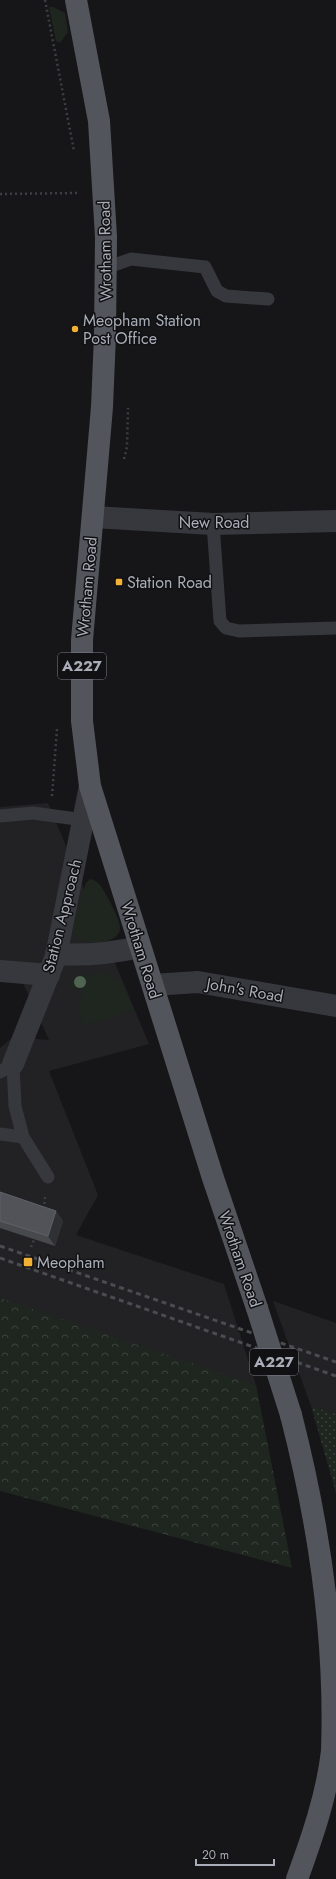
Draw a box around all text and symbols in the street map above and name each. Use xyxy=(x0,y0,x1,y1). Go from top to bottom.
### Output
street label: Wrotham Road xyxy=(93,201,117,301)
place label: Meopham Station Post Office xyxy=(83,309,201,350)
marker: Meopham Station Post Office xyxy=(70,324,80,334)
street label: New Road xyxy=(179,511,249,534)
street label: Wrotham Road xyxy=(71,536,103,638)
place label: Station Road xyxy=(127,571,212,594)
marker: Station Road xyxy=(114,577,124,587)
road number: A227 xyxy=(58,653,106,679)
street label: Station Approach xyxy=(37,857,87,975)
street label: Wrotham Road xyxy=(115,899,167,1001)
street label: John's Road xyxy=(203,972,285,1008)
street label: Wrotham Road xyxy=(213,1208,267,1310)
place label: Meopham xyxy=(37,1251,105,1274)
marker: Meopham xyxy=(22,1256,34,1268)
road number: A227 xyxy=(250,1349,298,1375)
scale bar xyxy=(196,1841,274,1867)
text: 20 m xyxy=(202,1846,229,1864)

